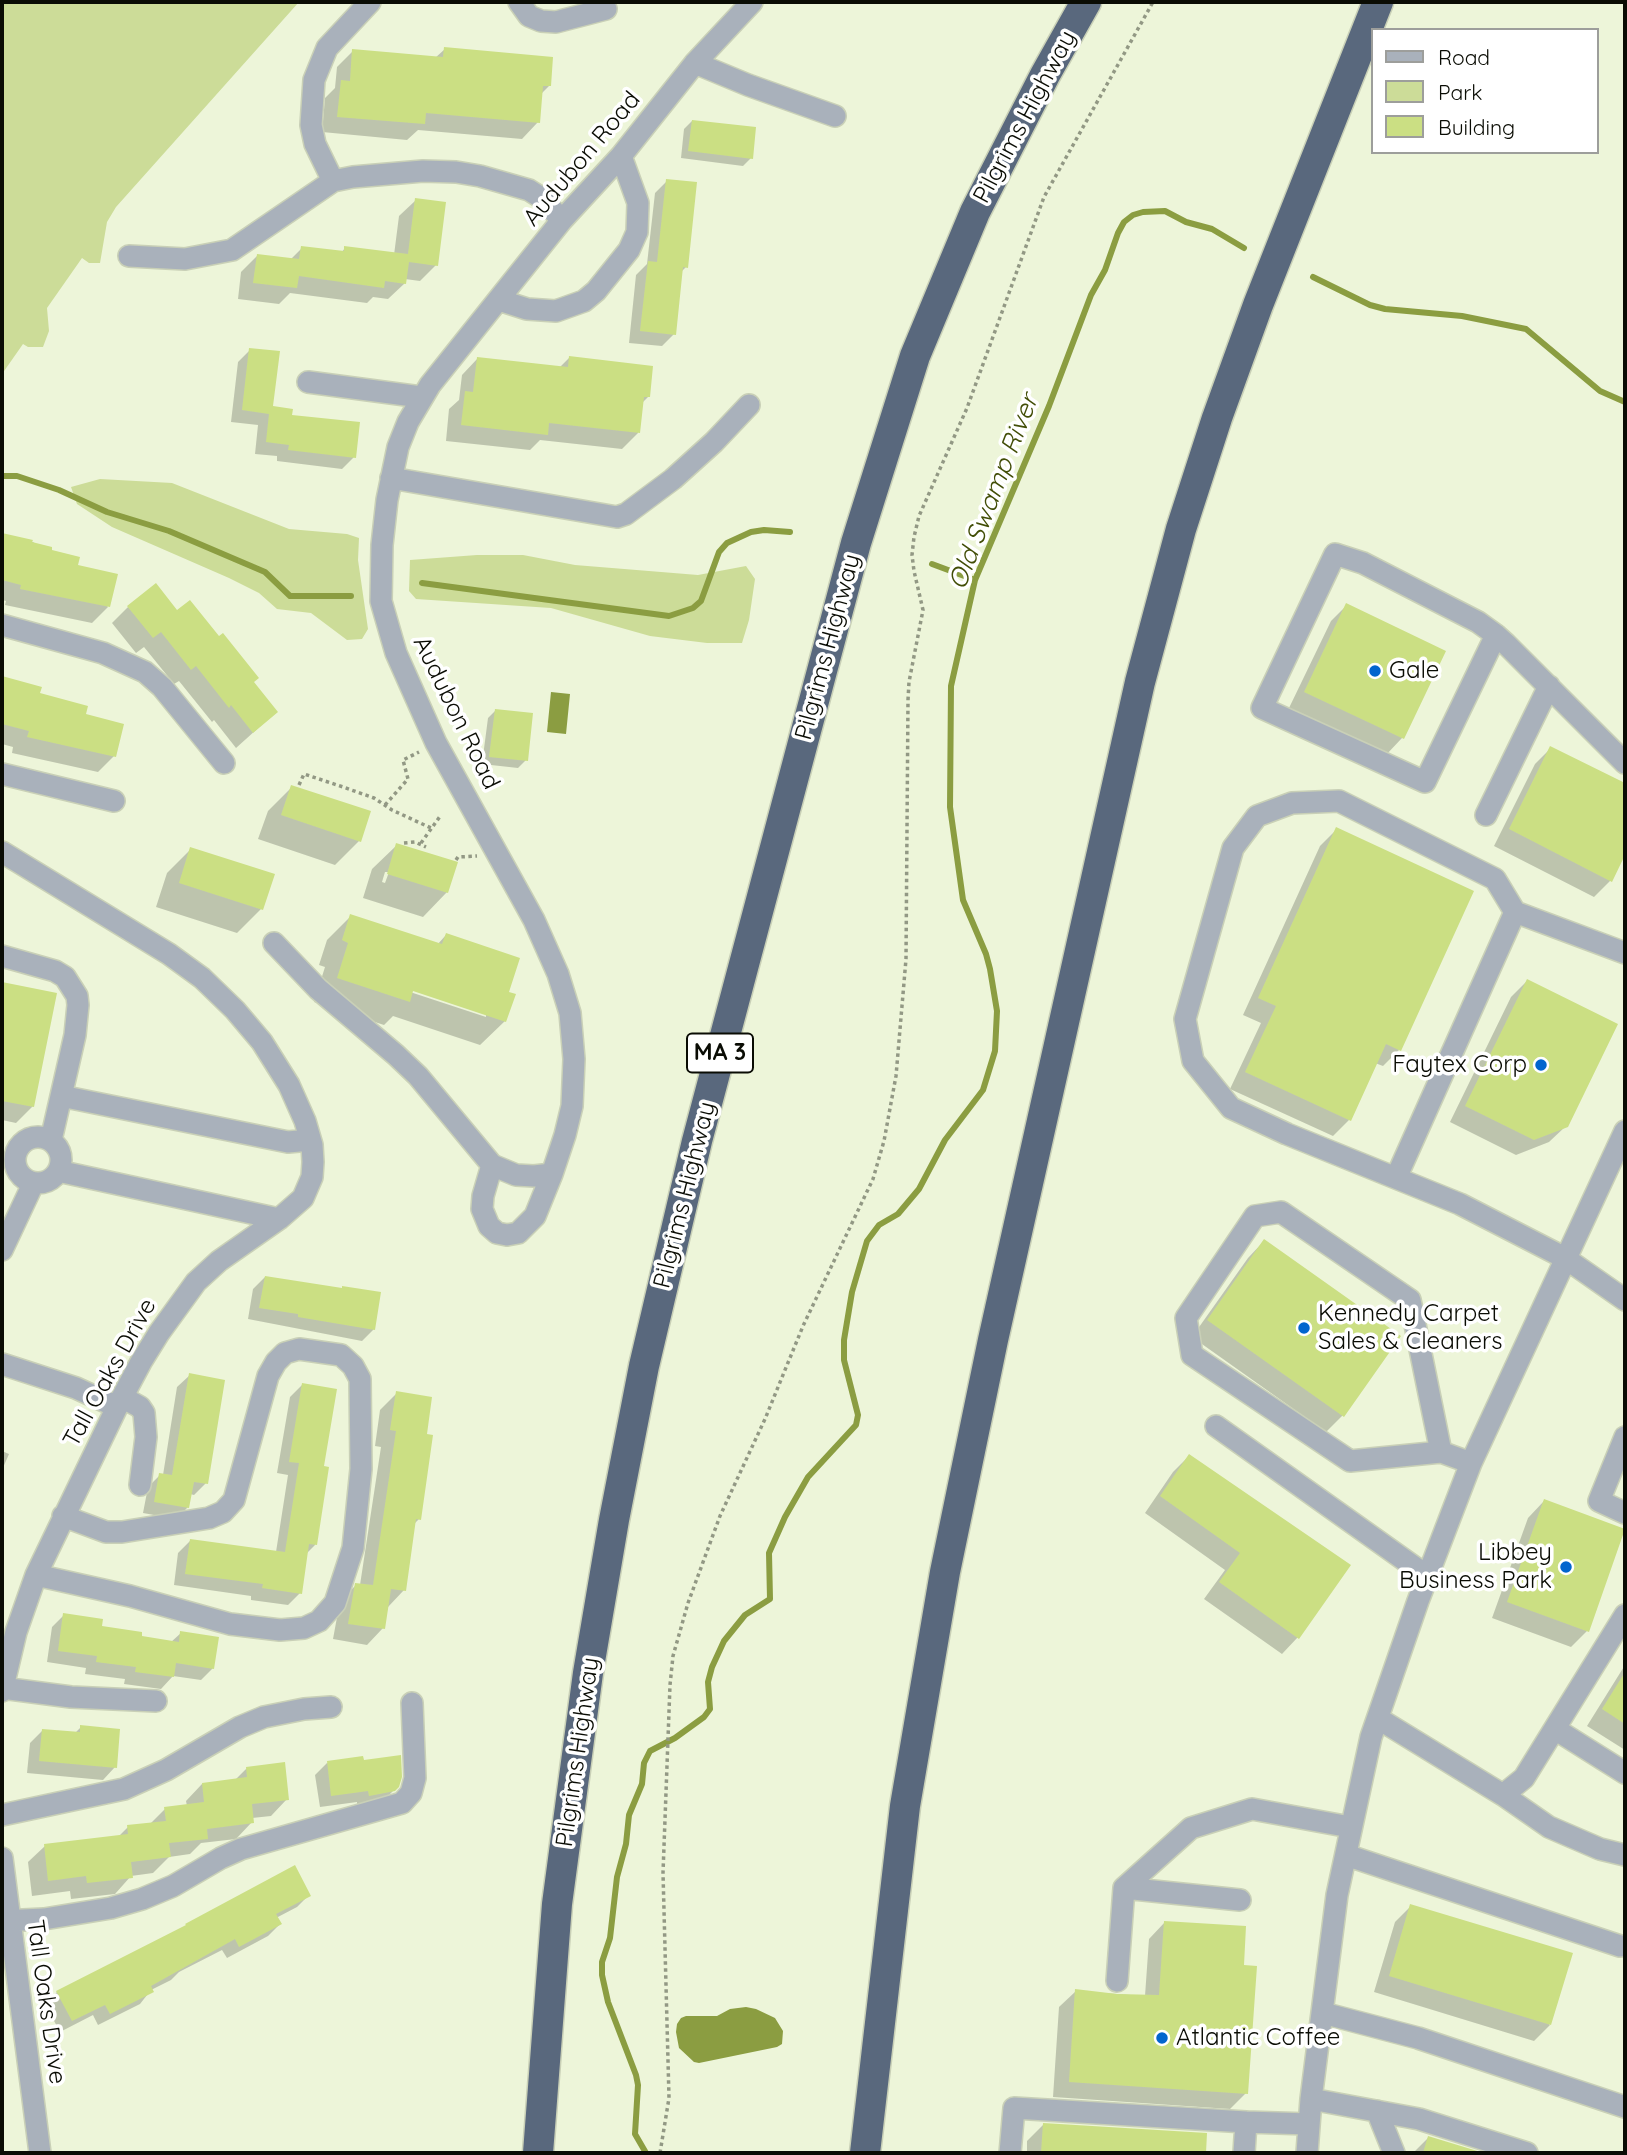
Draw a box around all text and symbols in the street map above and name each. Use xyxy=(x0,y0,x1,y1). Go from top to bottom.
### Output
street label: Pilgrims Highway xyxy=(967,26,1083,208)
legend xyxy=(1372,28,1599,154)
text: Road xyxy=(1438,44,1490,70)
text: Park xyxy=(1438,79,1482,105)
street label: Audubon Road xyxy=(517,86,647,232)
text: Building xyxy=(1438,114,1515,140)
water label: Old Swamp River xyxy=(942,390,1046,594)
street label: Pilgrims Highway xyxy=(789,551,867,743)
street label: Audubon Road xyxy=(407,632,505,794)
place label: Gale xyxy=(1389,657,1439,685)
marker: Gale xyxy=(1367,663,1383,679)
road number: MA 3 xyxy=(687,1034,753,1072)
place label: Faytex Corp xyxy=(1392,1051,1527,1079)
marker: Faytex Corp xyxy=(1533,1057,1549,1073)
street label: Pilgrims Highway xyxy=(648,1099,722,1291)
street label: Tall Oaks Drive xyxy=(57,1294,163,1452)
place label: Kennedy Carpet Sales & Cleaners xyxy=(1318,1300,1503,1356)
marker: Kennedy Carpet Sales & Cleaners xyxy=(1296,1320,1312,1336)
place label: Libbey Business Park xyxy=(1399,1539,1552,1595)
marker: Libbey Business Park xyxy=(1558,1559,1574,1575)
street label: Pilgrims Highway xyxy=(550,1655,606,1849)
street label: Tall Oaks Drive xyxy=(20,1918,72,2086)
place label: Atlantic Coffee xyxy=(1176,2024,1340,2052)
marker: Atlantic Coffee xyxy=(1154,2030,1170,2046)

